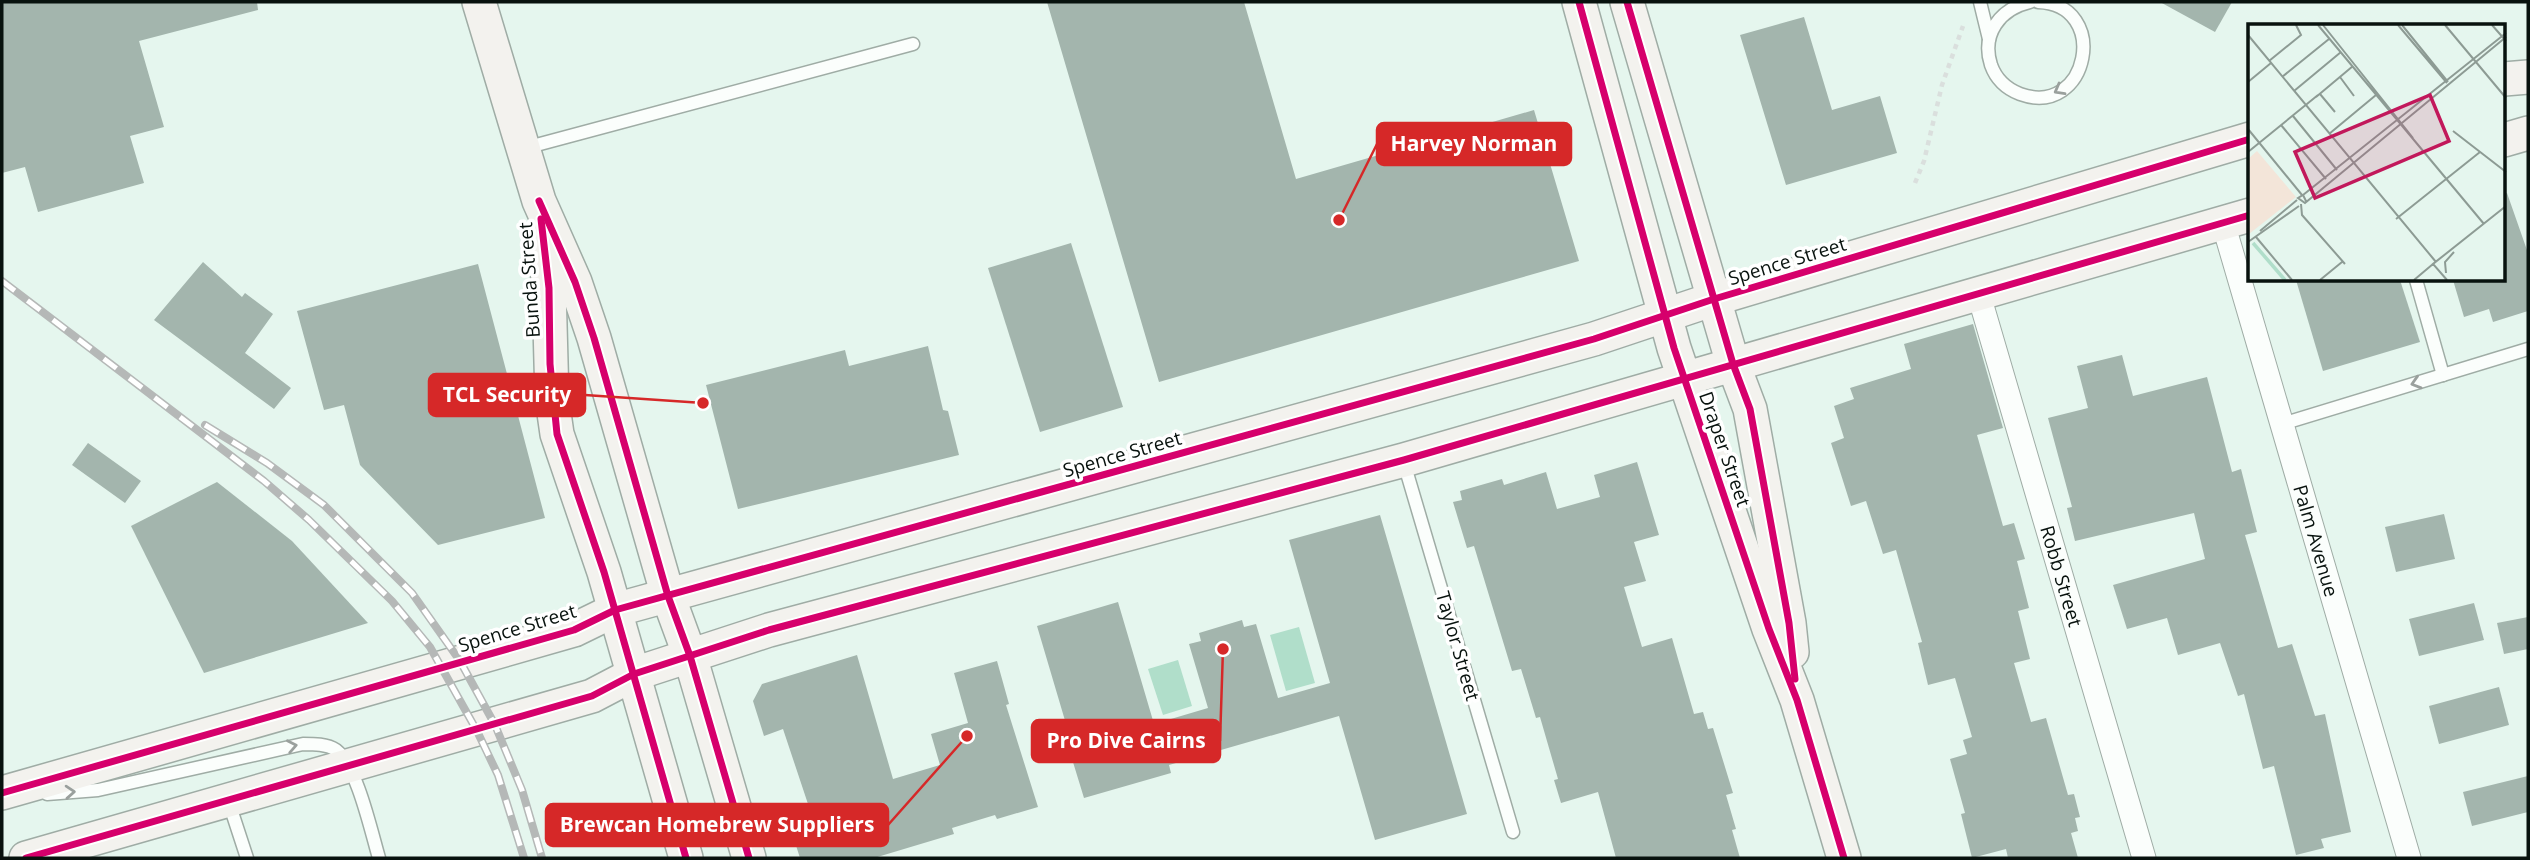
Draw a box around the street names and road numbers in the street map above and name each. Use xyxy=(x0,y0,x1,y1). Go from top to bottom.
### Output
street label: Bunda Street xyxy=(512,221,546,339)
street label: Spence Street xyxy=(1725,231,1849,291)
street label: Draper Street xyxy=(1693,388,1757,510)
street label: Spence Street xyxy=(1060,425,1185,483)
street label: Palm Avenue xyxy=(2287,482,2345,600)
street label: Robb Street xyxy=(2034,522,2089,630)
street label: Taylor Street xyxy=(1430,588,1486,704)
street label: Spence Street xyxy=(455,598,579,658)

